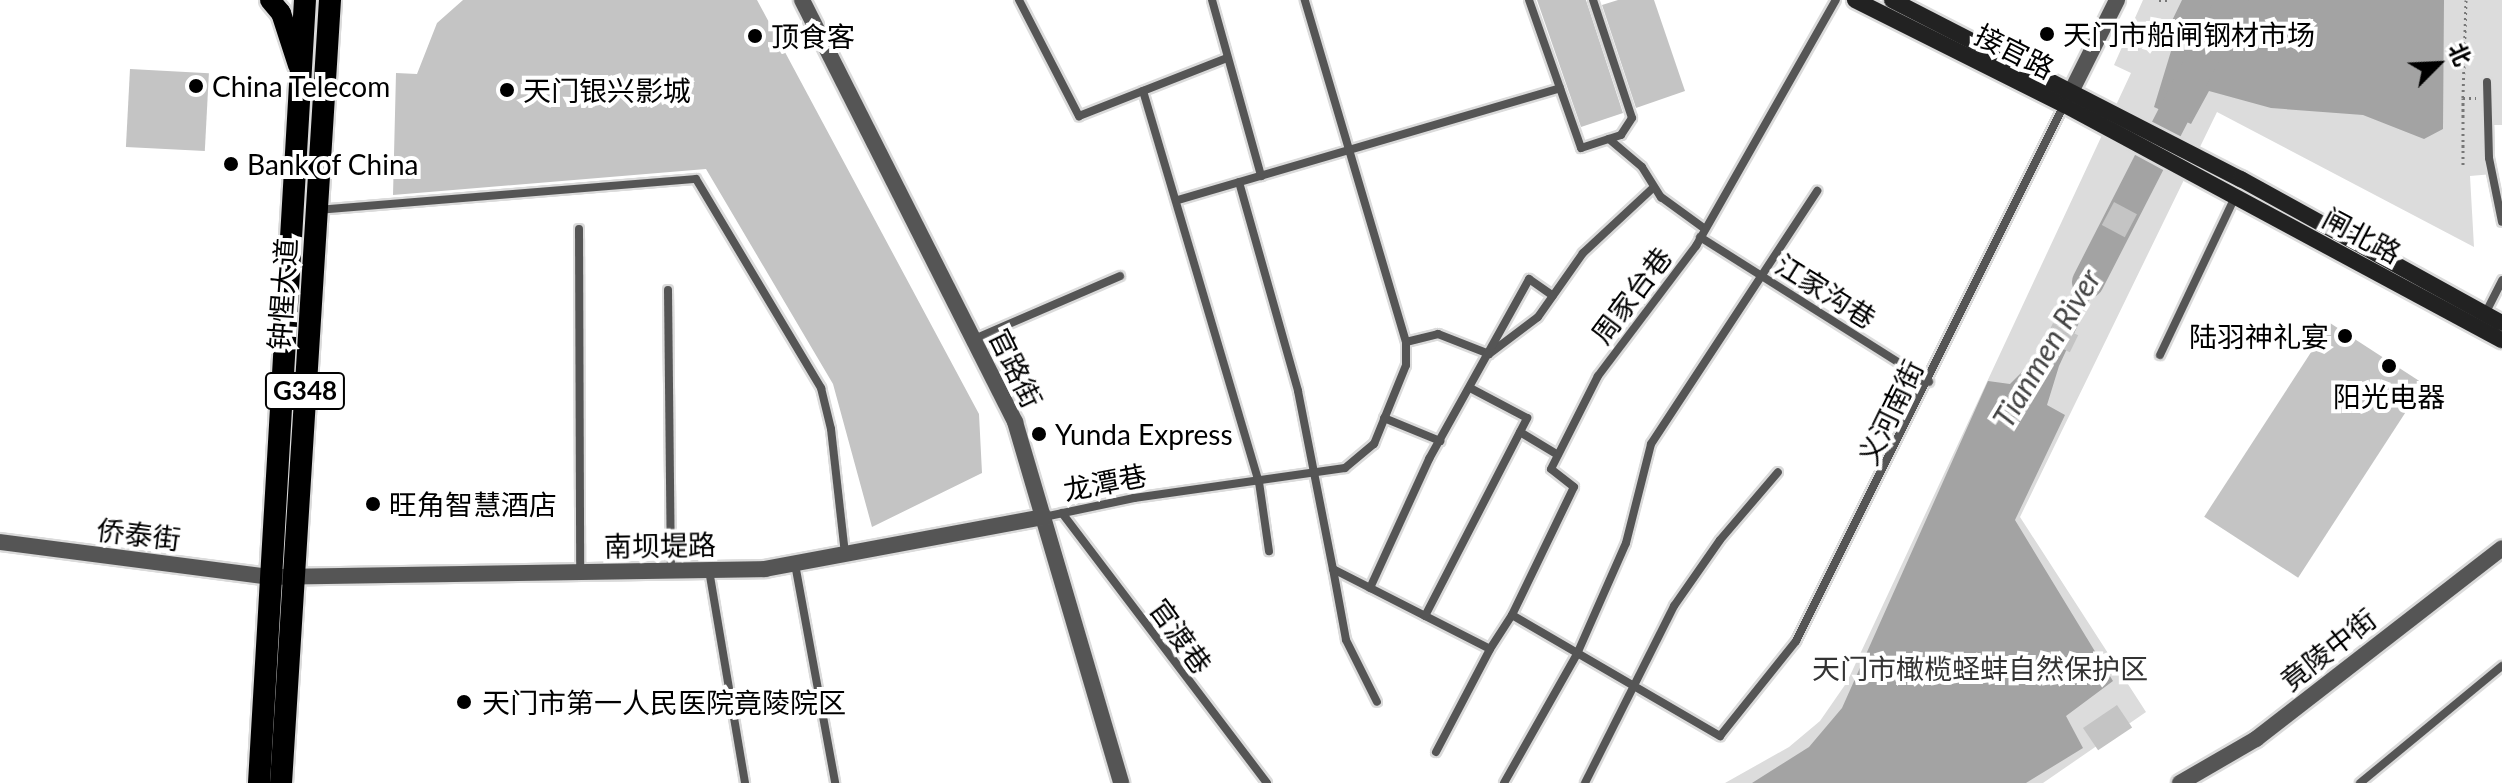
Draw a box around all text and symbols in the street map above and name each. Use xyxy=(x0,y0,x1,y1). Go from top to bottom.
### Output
street label: 接官路 xyxy=(1970,17,2060,85)
place label: 天门市船闸钢材市场 xyxy=(2063,17,2315,51)
place label: 顶食客 xyxy=(771,19,855,53)
north arrow xyxy=(2398,24,2478,104)
marker: 天门市船闸钢材市场 xyxy=(2038,25,2056,43)
marker: 顶食客 xyxy=(746,27,764,45)
text: 北 xyxy=(2444,38,2477,70)
place label: China Telecom xyxy=(212,69,391,103)
place label: 天门银兴影城 xyxy=(523,73,691,107)
marker: China Telecom xyxy=(187,77,205,95)
marker: 天门银兴影城 xyxy=(498,81,516,99)
place label: Bank of China xyxy=(247,147,419,181)
marker: Bank of China xyxy=(222,155,240,173)
street label: 闸北路 xyxy=(2317,200,2407,270)
street label: 钟惺大道 xyxy=(261,237,303,351)
street label: 周家台巷 xyxy=(1584,240,1678,350)
street label: 江家沟巷 xyxy=(1770,247,1882,335)
water label: Tianmen River xyxy=(1985,262,2107,434)
place label: 陆羽神礼宴 xyxy=(2189,319,2329,353)
street label: 官路街 xyxy=(982,323,1050,413)
marker: 陆羽神礼宴 xyxy=(2336,327,2354,345)
street label: 义河南街 xyxy=(1850,354,1930,470)
marker: 阳光电器 xyxy=(2380,357,2398,375)
road number: G348 xyxy=(263,369,347,413)
place label: 阳光电器 xyxy=(2333,379,2445,413)
place label: Yunda Express xyxy=(1055,417,1233,451)
marker: Yunda Express xyxy=(1030,425,1048,443)
street label: 龙潭巷 xyxy=(1061,457,1149,507)
place label: 旺角智慧酒店 xyxy=(389,487,557,521)
marker: 旺角智慧酒店 xyxy=(364,495,382,513)
street label: 侨泰街 xyxy=(95,512,183,556)
street label: 南坝堤路 xyxy=(604,527,716,563)
street label: 官渡巷 xyxy=(1143,592,1219,680)
street label: 竟陵中街 xyxy=(2274,601,2382,697)
park label: 天门市橄榄蛏蚌自然保护区 xyxy=(1812,651,2148,685)
place label: 天门市第一人民医院竟陵院区 xyxy=(482,685,846,719)
marker: 天门市第一人民医院竟陵院区 xyxy=(453,691,475,713)

